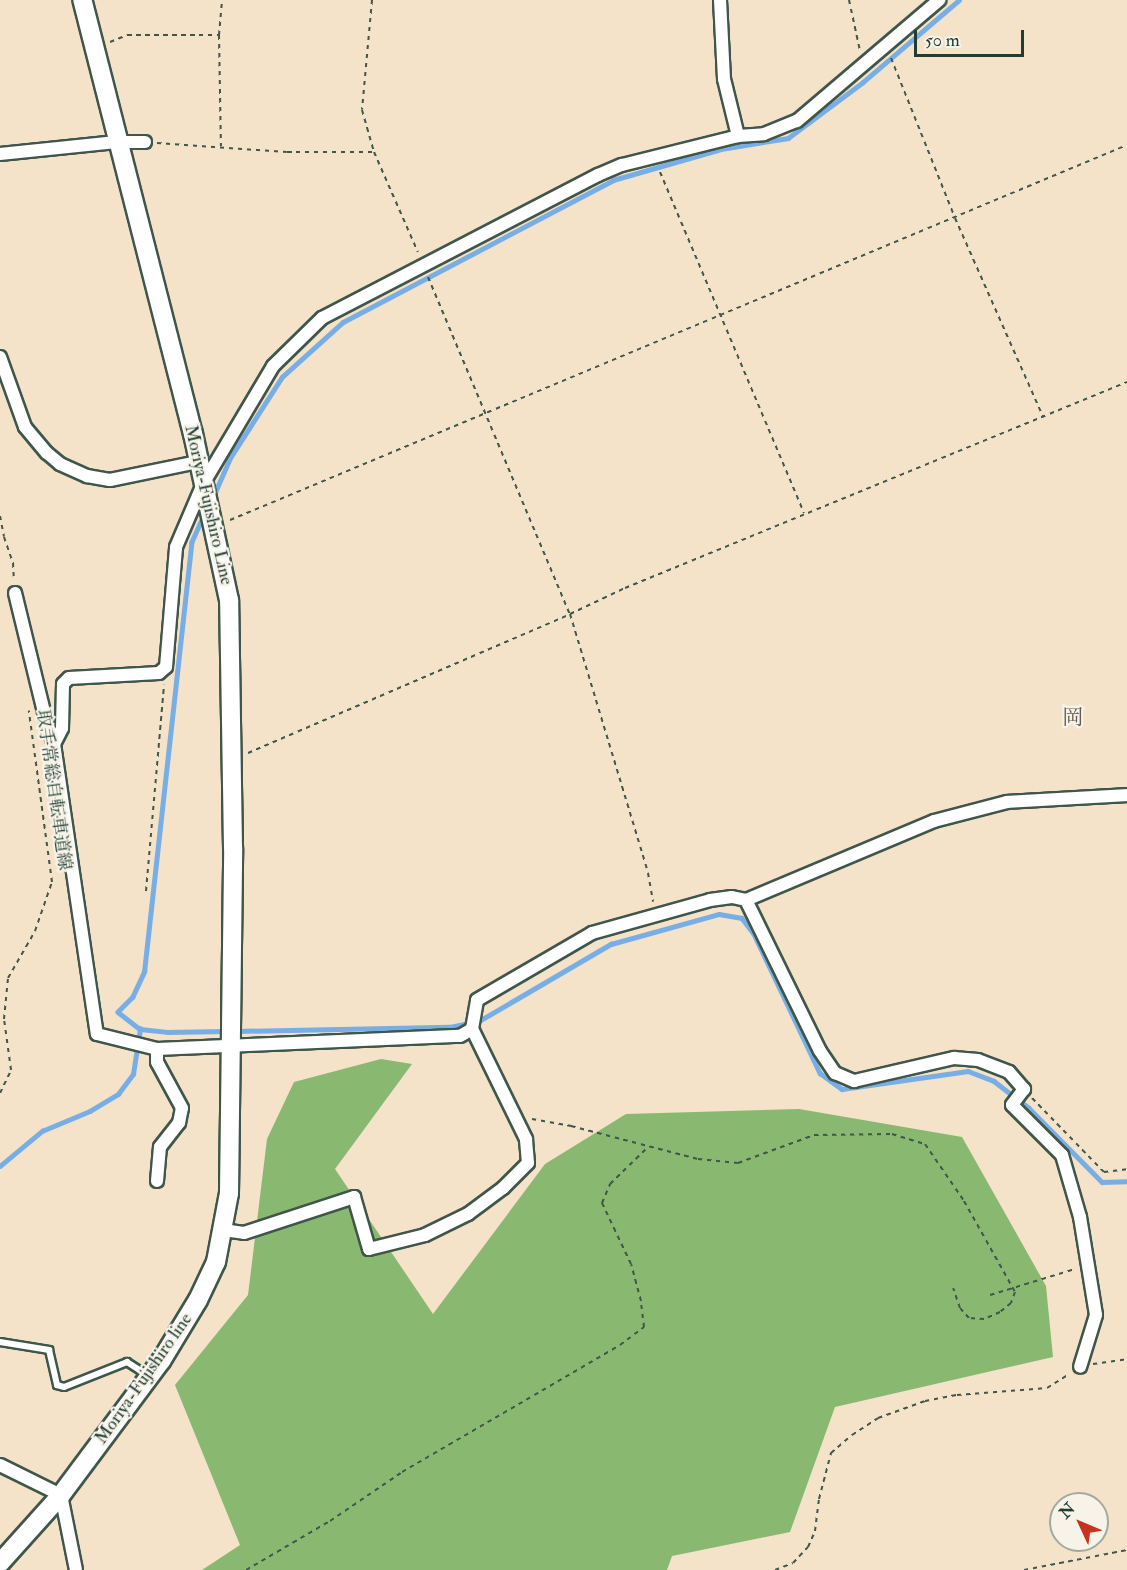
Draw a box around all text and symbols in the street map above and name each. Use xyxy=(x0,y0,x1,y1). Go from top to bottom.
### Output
scale bar xyxy=(917,18,1026,56)
text: 50 m xyxy=(925,29,960,52)
street label: Moriya-Fujishiro Line xyxy=(179,423,237,587)
district label: 岡 xyxy=(1063,705,1083,731)
street label: 取手常総自転車道線 xyxy=(31,708,75,872)
street label: Moriya-Fujishiro line xyxy=(91,1309,197,1449)
north arrow xyxy=(1049,1492,1109,1552)
text: N xyxy=(1055,1499,1080,1523)

